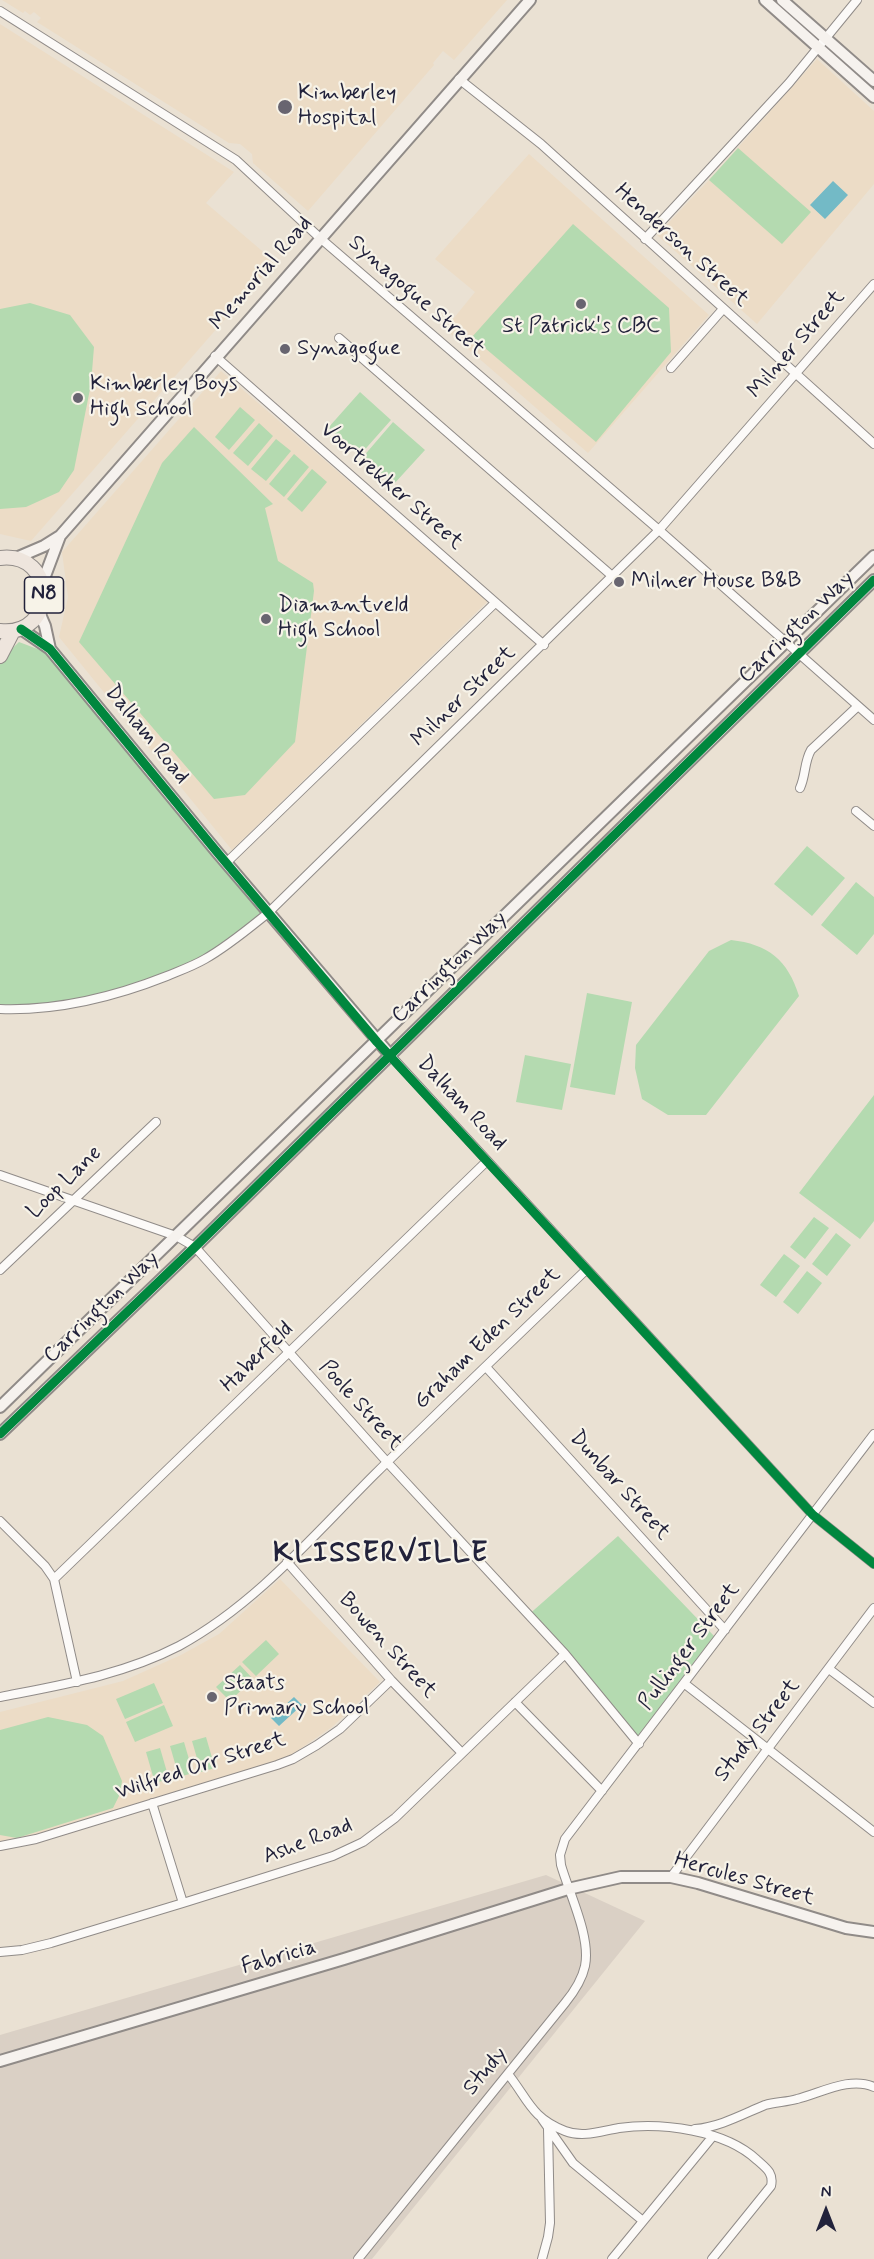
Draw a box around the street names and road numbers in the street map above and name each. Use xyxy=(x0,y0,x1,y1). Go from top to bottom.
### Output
street label: Henderson Street xyxy=(608,179,754,313)
street label: Memorial Road xyxy=(205,211,319,337)
street label: Synagogue Street xyxy=(342,230,490,364)
street label: Milner Street xyxy=(743,285,851,405)
street label: Voortrekker Street xyxy=(314,418,468,556)
street label: Carrington Way xyxy=(734,566,860,690)
road number: N8 xyxy=(24,577,63,613)
street label: Milner Street xyxy=(406,641,522,753)
street label: Dalham Road xyxy=(98,680,194,790)
street label: Carrington Way xyxy=(387,906,513,1030)
street label: Dalham Road xyxy=(410,1051,512,1157)
street label: Loop Lane xyxy=(22,1141,108,1225)
street label: Carrington Way xyxy=(39,1246,165,1370)
street label: Graham Eden Street xyxy=(409,1262,567,1416)
street label: Haberfeld xyxy=(216,1317,300,1399)
street label: Poole Street xyxy=(312,1355,408,1457)
street label: Dunbar Street xyxy=(563,1426,675,1546)
street label: Pullinger Street xyxy=(634,1578,746,1716)
street label: Bowen Street xyxy=(332,1587,442,1705)
street label: Study Street xyxy=(710,1674,806,1788)
street label: Wilfred Orr Street xyxy=(113,1727,289,1807)
street label: Ashe Road xyxy=(260,1813,356,1871)
street label: Hercules Street xyxy=(671,1847,817,1913)
street label: Fabricia xyxy=(239,1935,319,1981)
street label: Study xyxy=(458,2043,514,2101)

